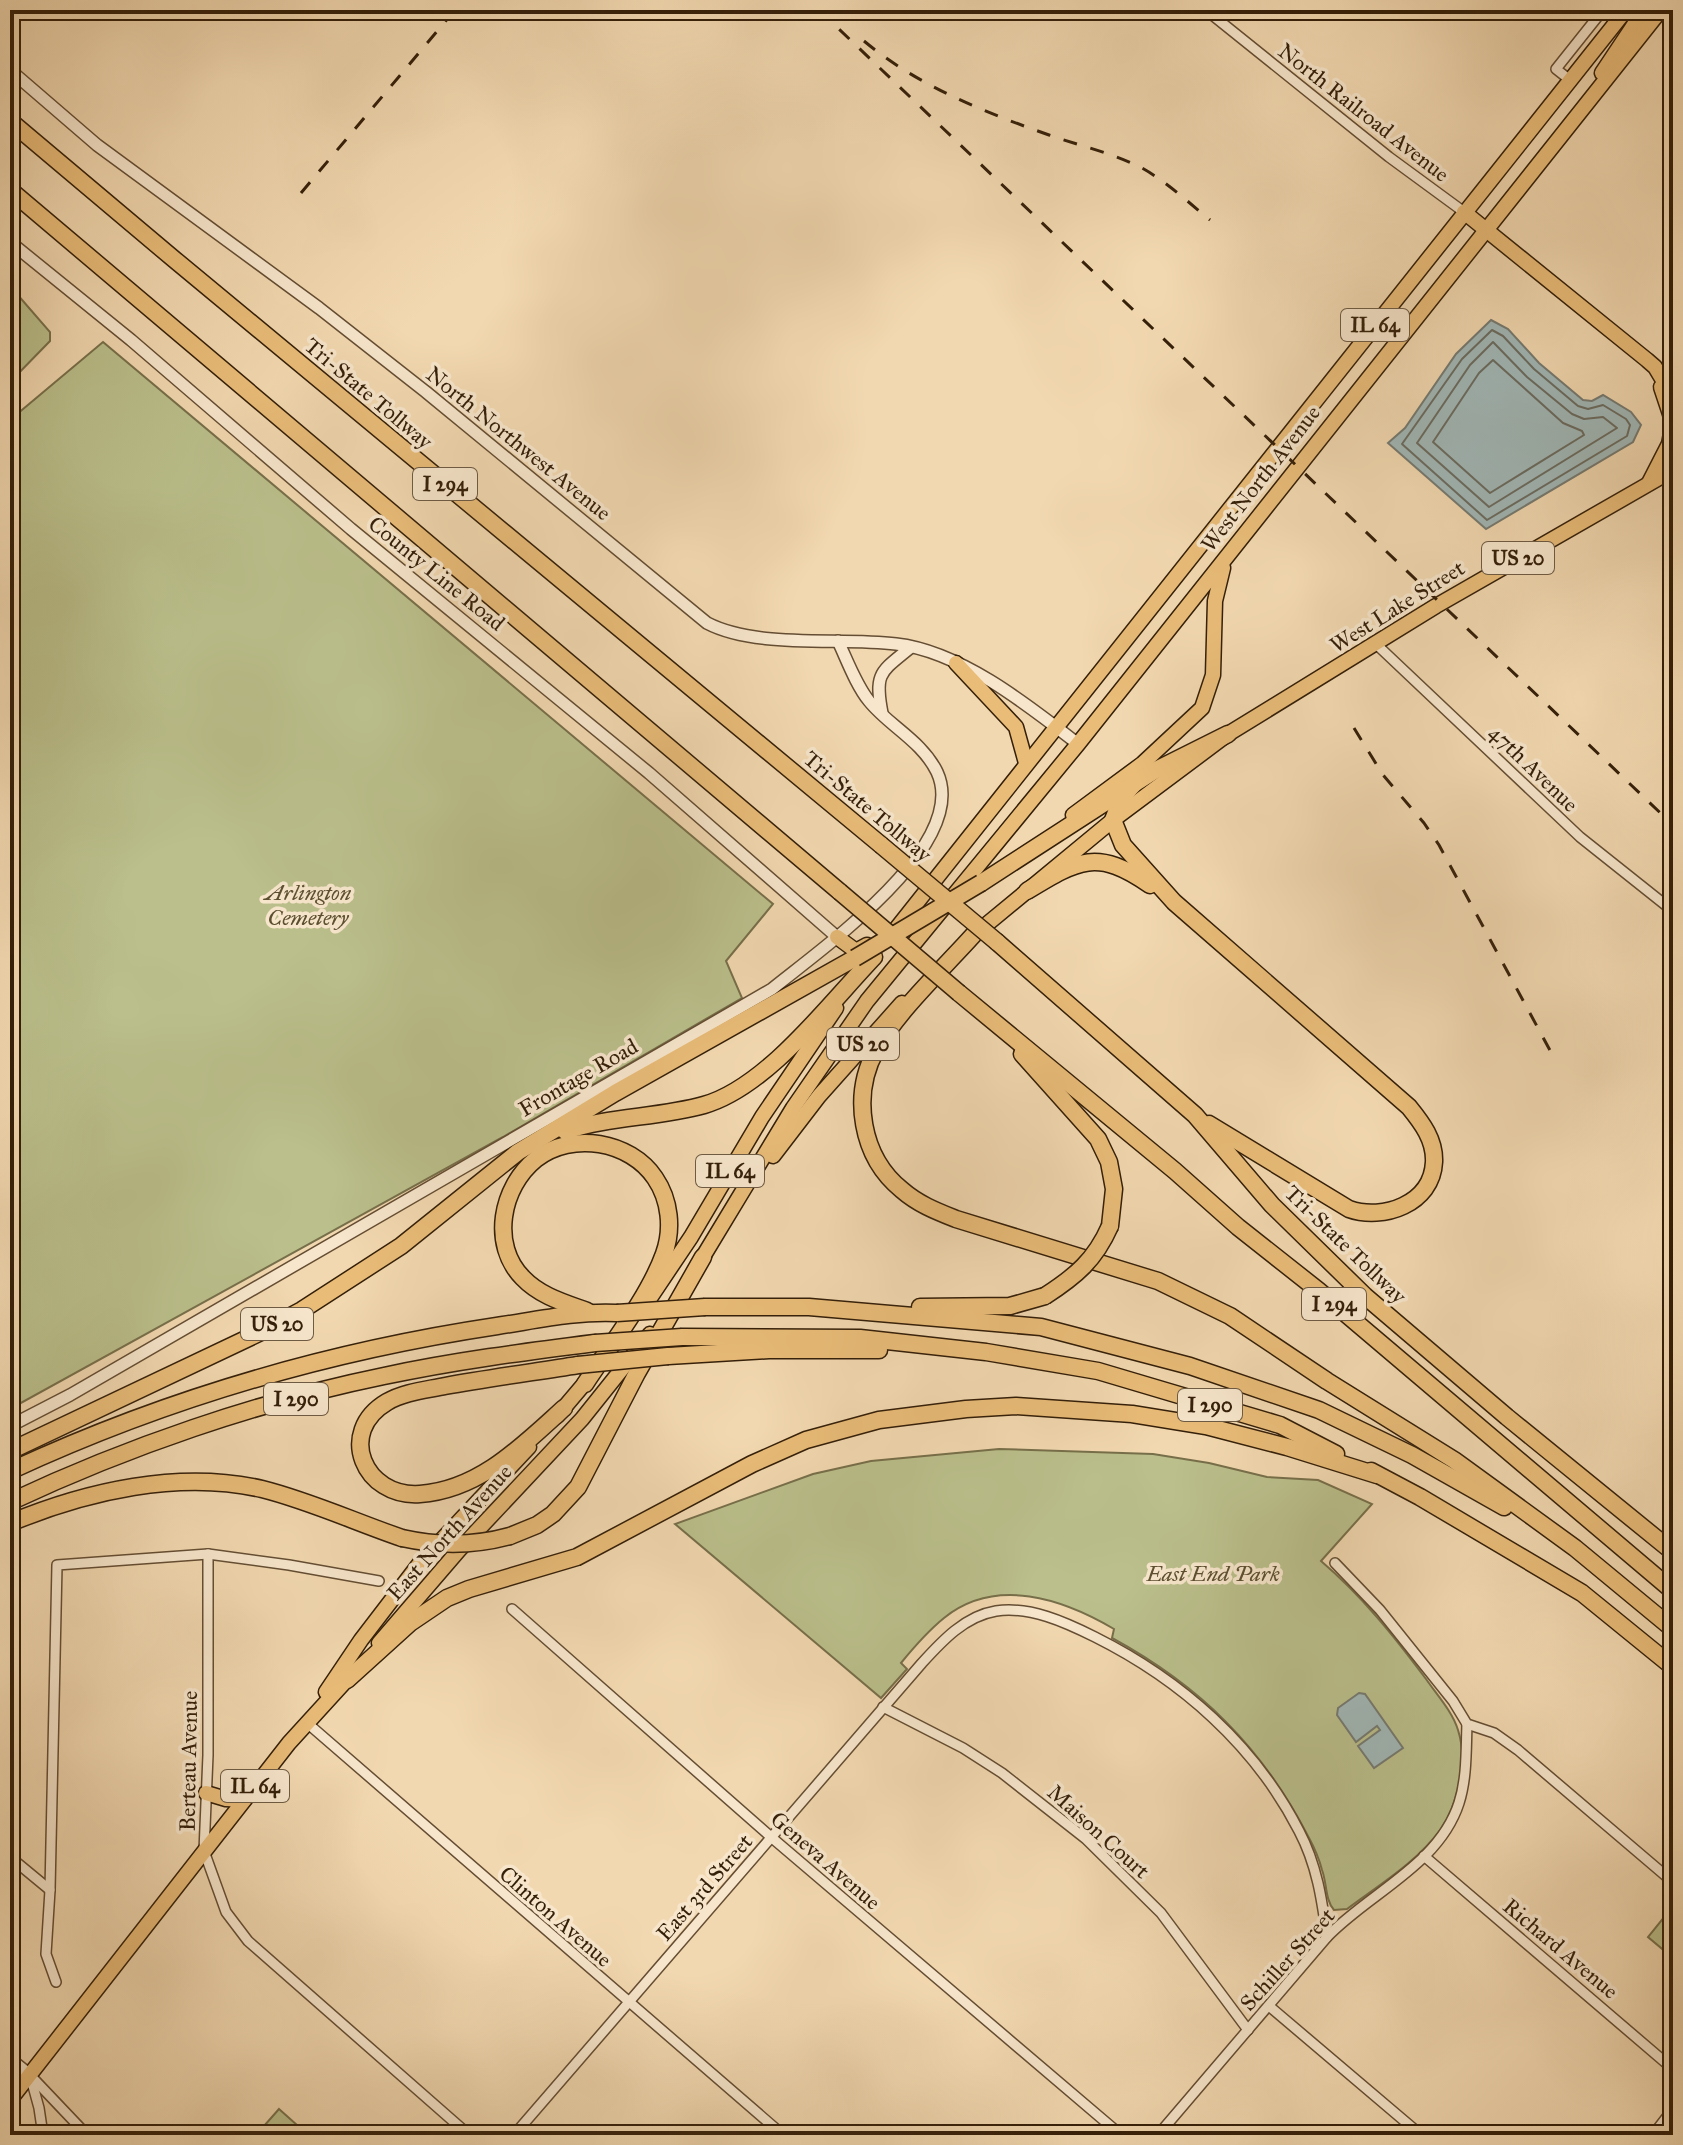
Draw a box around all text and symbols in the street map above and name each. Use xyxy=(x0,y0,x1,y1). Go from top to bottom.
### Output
street label: North Railroad Avenue xyxy=(1273,37,1455,188)
road number: IL 64 xyxy=(1341,309,1409,341)
street label: Tri-State Tollway xyxy=(299,332,439,455)
street label: North Northwest Avenue xyxy=(421,361,617,526)
street label: West North Avenue xyxy=(1195,400,1326,557)
road number: I 294 xyxy=(413,468,477,500)
street label: County Line Road xyxy=(363,510,510,637)
road number: US 20 xyxy=(1482,542,1554,574)
street label: West Lake Street xyxy=(1325,554,1470,659)
street label: 47th Avenue xyxy=(1483,719,1584,818)
street label: Tri-State Tollway xyxy=(798,745,938,868)
park label: Arlington Cemetery xyxy=(263,879,352,931)
road number: US 20 xyxy=(827,1028,899,1060)
street label: Frontage Road xyxy=(514,1032,643,1122)
road number: IL 64 xyxy=(696,1155,764,1187)
street label: Tri-State Tollway xyxy=(1279,1179,1413,1310)
road number: I 294 xyxy=(1302,1288,1366,1320)
road number: US 20 xyxy=(241,1308,313,1340)
road number: I 290 xyxy=(264,1383,328,1415)
road number: I 290 xyxy=(1178,1389,1242,1421)
street label: East North Avenue xyxy=(381,1459,518,1606)
park label: East End Park xyxy=(1145,1560,1280,1587)
street label: Berteau Avenue xyxy=(174,1690,203,1832)
road number: IL 64 xyxy=(221,1770,289,1802)
street label: Maison Court xyxy=(1042,1779,1155,1884)
street label: Geneva Avenue xyxy=(765,1805,886,1915)
street label: East 3rd Street xyxy=(651,1828,758,1946)
street label: Clinton Avenue xyxy=(494,1860,618,1973)
street label: Richard Avenue xyxy=(1498,1892,1624,2004)
street label: Schiller Street xyxy=(1234,1902,1341,2016)

